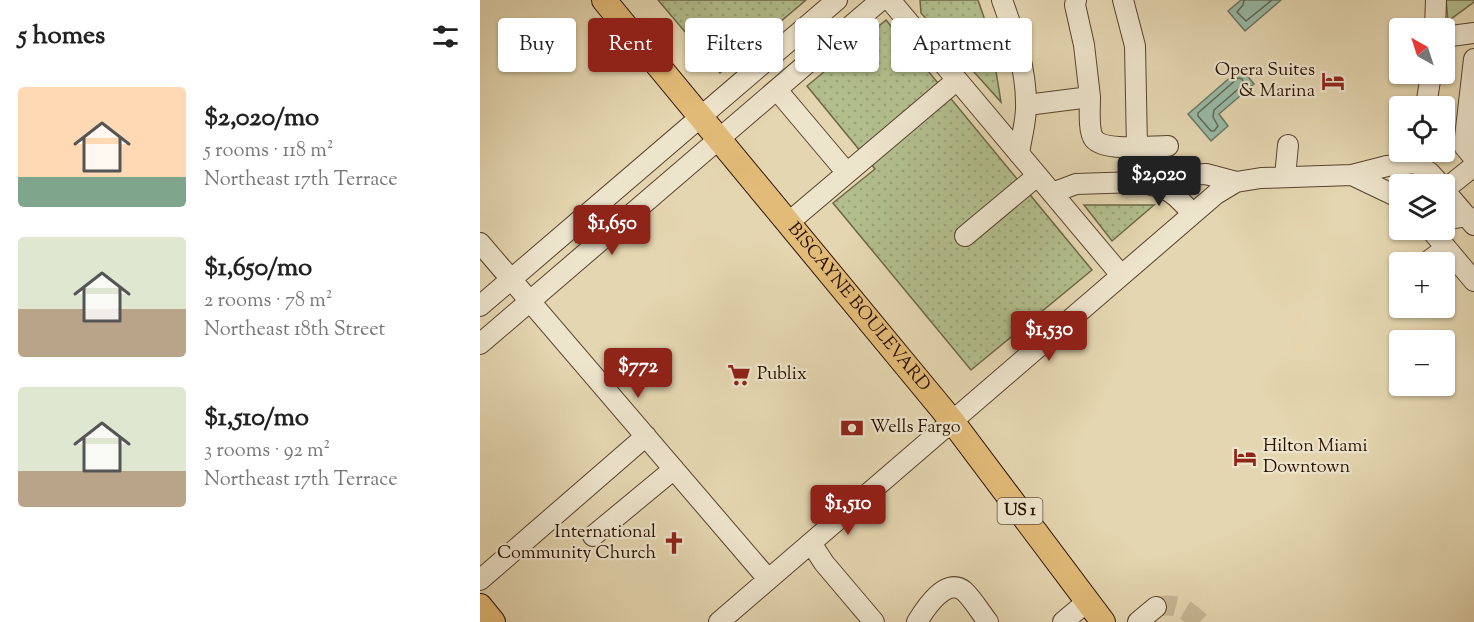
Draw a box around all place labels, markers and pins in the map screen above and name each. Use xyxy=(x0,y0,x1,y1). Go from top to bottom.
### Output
place label: Opera Suites & Marina xyxy=(1215,58,1315,105)
hotel icon: Opera Suites & Marina xyxy=(1320,68,1346,94)
pin: $2,020 xyxy=(1110,156,1208,207)
pin: $1,650 xyxy=(563,205,661,256)
pin: $1,530 xyxy=(1000,311,1098,362)
pin: $772 xyxy=(602,348,674,399)
supermarket icon: Publix xyxy=(726,362,752,388)
place label: Publix xyxy=(757,362,807,388)
bank icon: Wells Fargo xyxy=(839,415,865,441)
place label: Wells Fargo xyxy=(870,415,961,441)
place label: Hilton Miami Downtown xyxy=(1263,434,1368,481)
hotel icon: Hilton Miami Downtown xyxy=(1232,444,1258,470)
pin: $1,510 xyxy=(799,485,897,536)
place label: International Community Church xyxy=(497,520,656,567)
church icon: International Community Church xyxy=(661,530,687,556)

